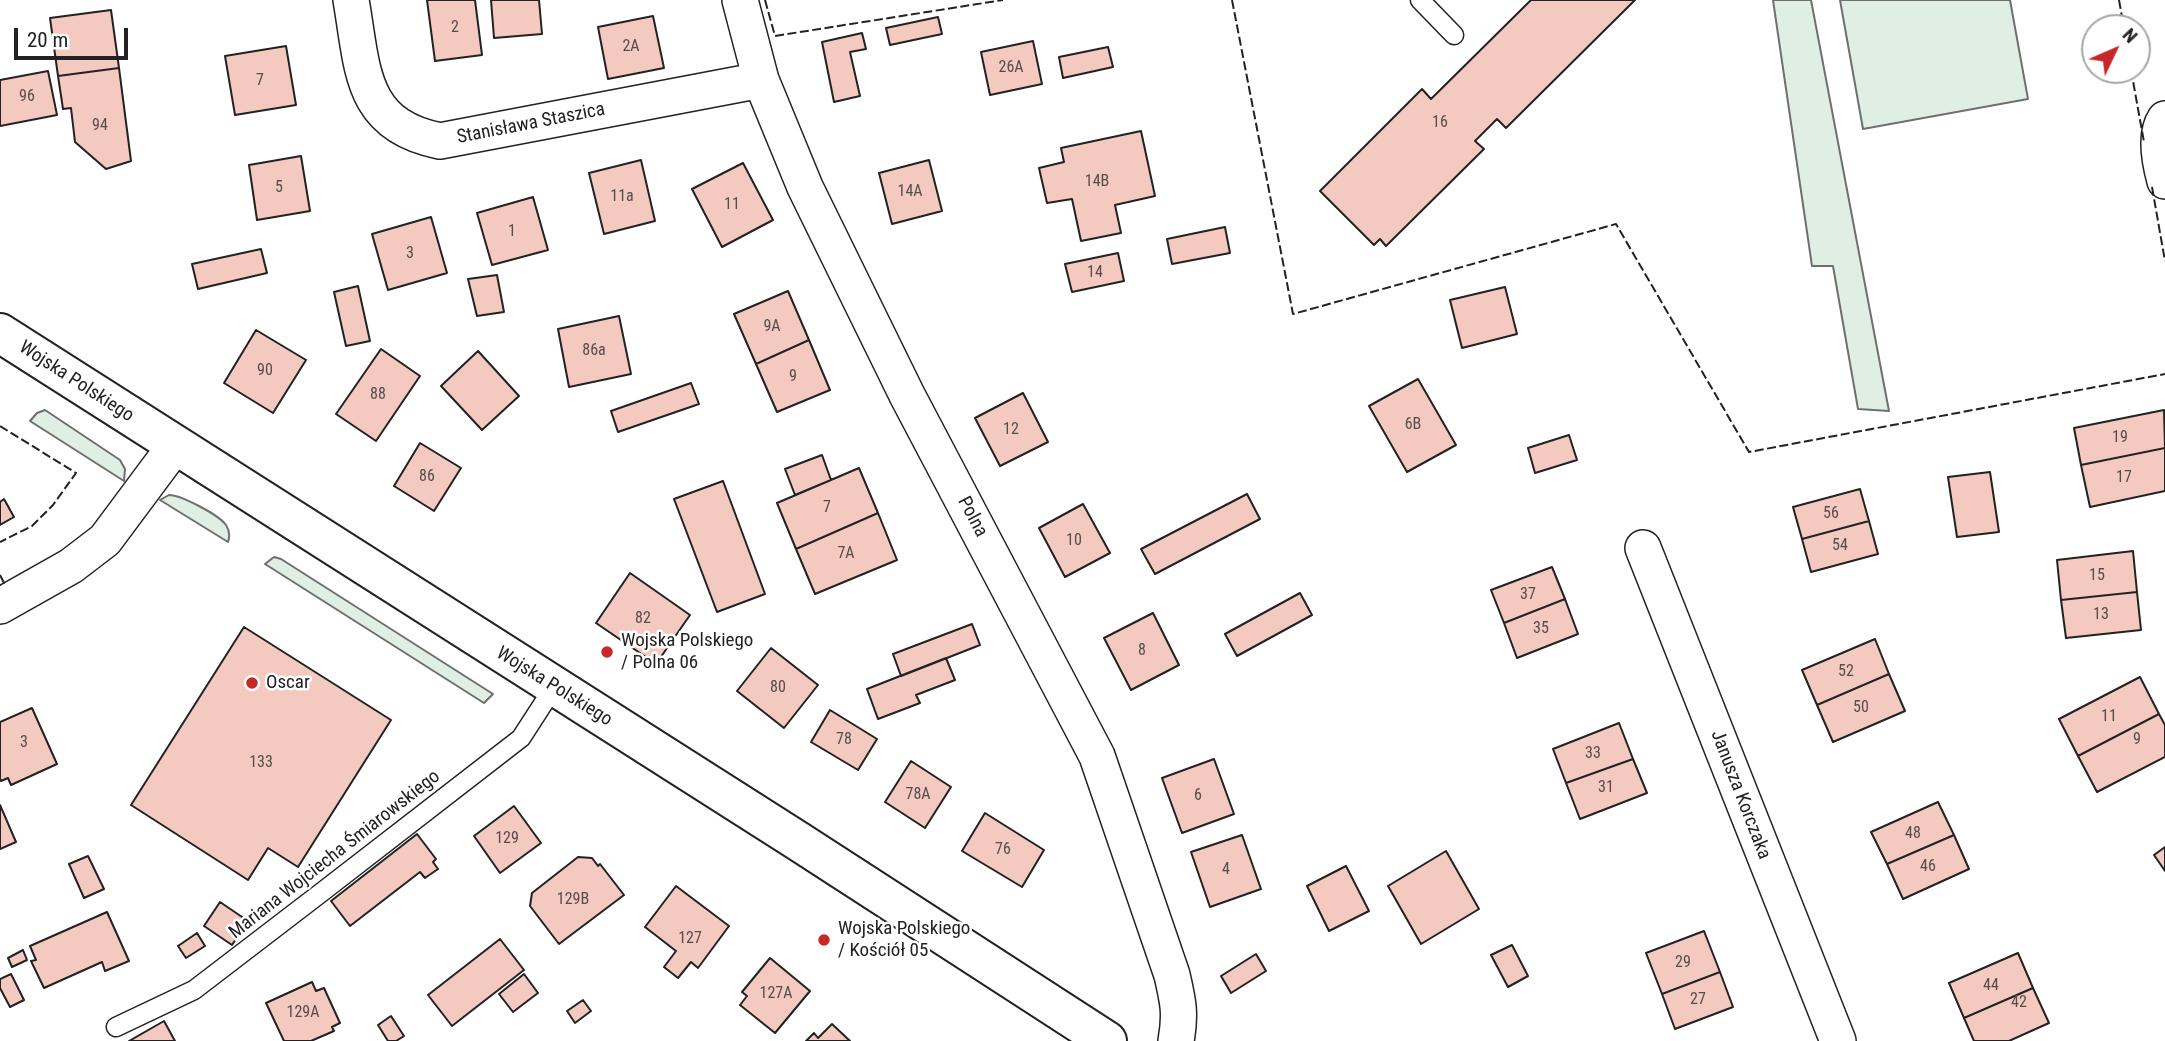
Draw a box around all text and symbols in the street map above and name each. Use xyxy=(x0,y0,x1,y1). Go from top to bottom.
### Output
scale bar xyxy=(18,14,131,58)
north arrow xyxy=(2081,14,2151,84)
house number: 2 xyxy=(451,18,459,38)
text: N xyxy=(2118,23,2142,48)
text: 20 m xyxy=(27,28,68,52)
house number: 2A xyxy=(622,37,640,57)
house number: 26A xyxy=(998,58,1024,78)
house number: 7 xyxy=(256,71,264,91)
house number: 96 xyxy=(19,87,35,107)
street label: Stanisława Staszica xyxy=(455,98,607,150)
house number: 16 xyxy=(1432,113,1448,133)
house number: 94 xyxy=(92,116,108,136)
house number: 14B xyxy=(1085,172,1109,192)
house number: 5 xyxy=(275,178,283,198)
house number: 14A xyxy=(897,182,923,202)
house number: 11a xyxy=(610,187,634,207)
house number: 11 xyxy=(724,195,740,215)
house number: 1 xyxy=(508,222,516,242)
house number: 3 xyxy=(406,244,414,264)
house number: 14 xyxy=(1087,263,1103,283)
house number: 9A xyxy=(763,317,781,337)
street label: Wojska Polskiego xyxy=(14,336,138,428)
house number: 86a xyxy=(582,341,606,361)
house number: 90 xyxy=(257,361,273,381)
house number: 9 xyxy=(789,367,797,387)
house number: 88 xyxy=(370,385,386,405)
house number: 6B xyxy=(1405,415,1421,435)
house number: 12 xyxy=(1003,420,1019,440)
house number: 19 xyxy=(2112,428,2128,448)
house number: 86 xyxy=(419,467,435,487)
house number: 17 xyxy=(2116,468,2132,488)
street label: Polna xyxy=(952,493,992,541)
house number: 7 xyxy=(823,498,831,518)
house number: 56 xyxy=(1823,504,1839,524)
house number: 10 xyxy=(1066,531,1082,551)
house number: 54 xyxy=(1832,536,1848,556)
house number: 7A xyxy=(837,544,855,564)
house number: 15 xyxy=(2089,566,2105,586)
house number: 37 xyxy=(1520,585,1536,605)
house number: 13 xyxy=(2093,605,2109,625)
house number: 82 xyxy=(635,609,651,629)
house number: 35 xyxy=(1533,619,1549,639)
place label: Wojska Polskiego / Polna 06 xyxy=(621,630,753,674)
house number: 8 xyxy=(1138,641,1146,661)
street label: Wojska Polskiego xyxy=(492,642,616,732)
marker: Wojska Polskiego / Polna 06 xyxy=(599,644,615,660)
house number: 52 xyxy=(1838,662,1854,682)
place label: Oscar xyxy=(266,672,310,694)
marker: Oscar xyxy=(244,675,260,691)
house number: 80 xyxy=(770,678,786,698)
house number: 50 xyxy=(1853,698,1869,718)
house number: 11 xyxy=(2101,707,2117,727)
street label: Janusza Korczaka xyxy=(1705,727,1775,863)
house number: 78 xyxy=(836,730,852,750)
house number: 9 xyxy=(2133,730,2141,750)
house number: 3 xyxy=(20,733,28,753)
house number: 33 xyxy=(1585,744,1601,764)
house number: 133 xyxy=(249,753,273,773)
street label: Mariana Wojciecha Śmiarowskiego xyxy=(225,766,445,944)
house number: 31 xyxy=(1598,778,1614,798)
house number: 78A xyxy=(905,785,931,805)
house number: 6 xyxy=(1194,786,1202,806)
house number: 48 xyxy=(1905,824,1921,844)
house number: 129 xyxy=(495,829,519,849)
house number: 76 xyxy=(995,840,1011,860)
house number: 46 xyxy=(1920,857,1936,877)
house number: 4 xyxy=(1222,860,1230,880)
house number: 129B xyxy=(557,890,589,910)
place label: Wojska Polskiego / Kościół 05 xyxy=(838,918,970,962)
house number: 127 xyxy=(678,929,702,949)
marker: Wojska Polskiego / Kościół 05 xyxy=(816,932,832,948)
house number: 29 xyxy=(1675,953,1691,973)
house number: 44 xyxy=(1983,976,1999,996)
house number: 127A xyxy=(760,984,792,1004)
house number: 27 xyxy=(1690,990,1706,1010)
house number: 42 xyxy=(2011,993,2027,1013)
house number: 129A xyxy=(287,1003,319,1023)

